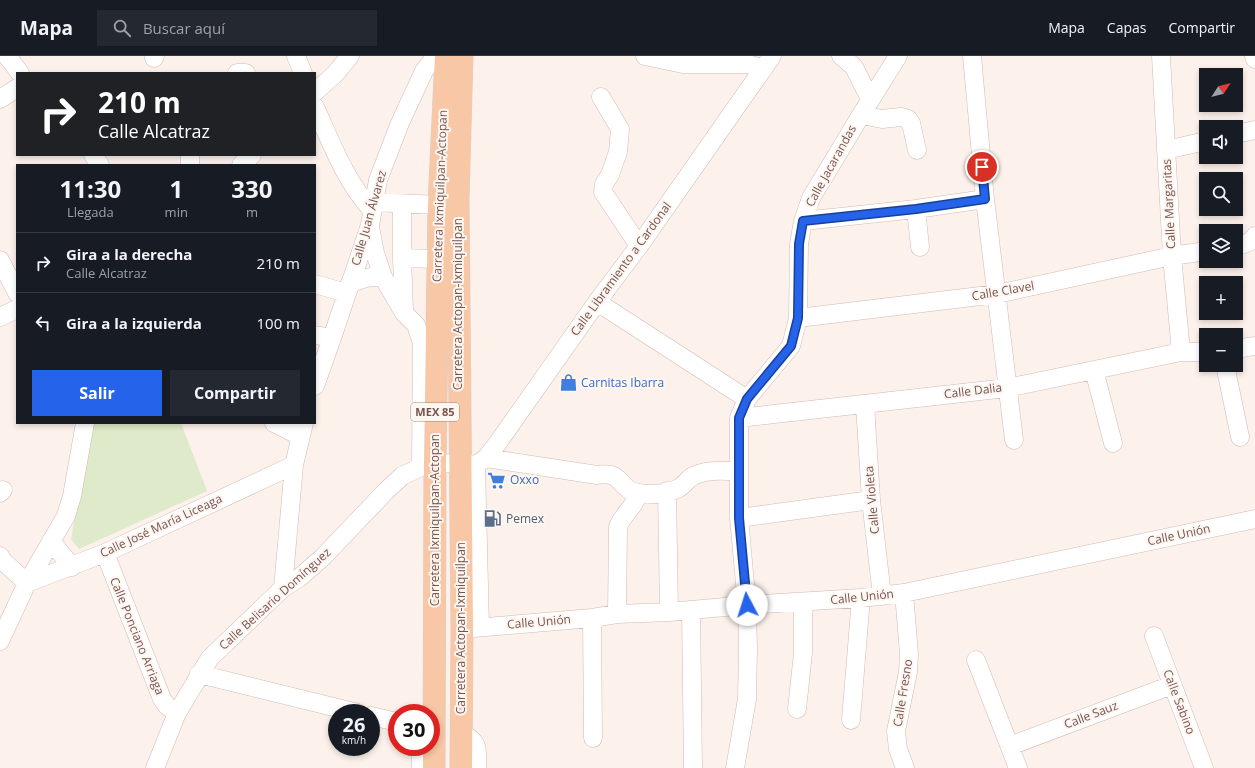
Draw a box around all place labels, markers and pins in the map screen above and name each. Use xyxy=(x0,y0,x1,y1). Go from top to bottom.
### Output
pin xyxy=(965,150,999,184)
shop icon: Carnitas Ibarra xyxy=(558,373,578,393)
place label: Carnitas Ibarra xyxy=(581,374,664,391)
supermarket icon: Oxxo xyxy=(487,470,507,490)
place label: Oxxo xyxy=(510,471,539,488)
fuel station icon: Pemex xyxy=(483,509,503,529)
place label: Pemex xyxy=(506,510,545,527)

